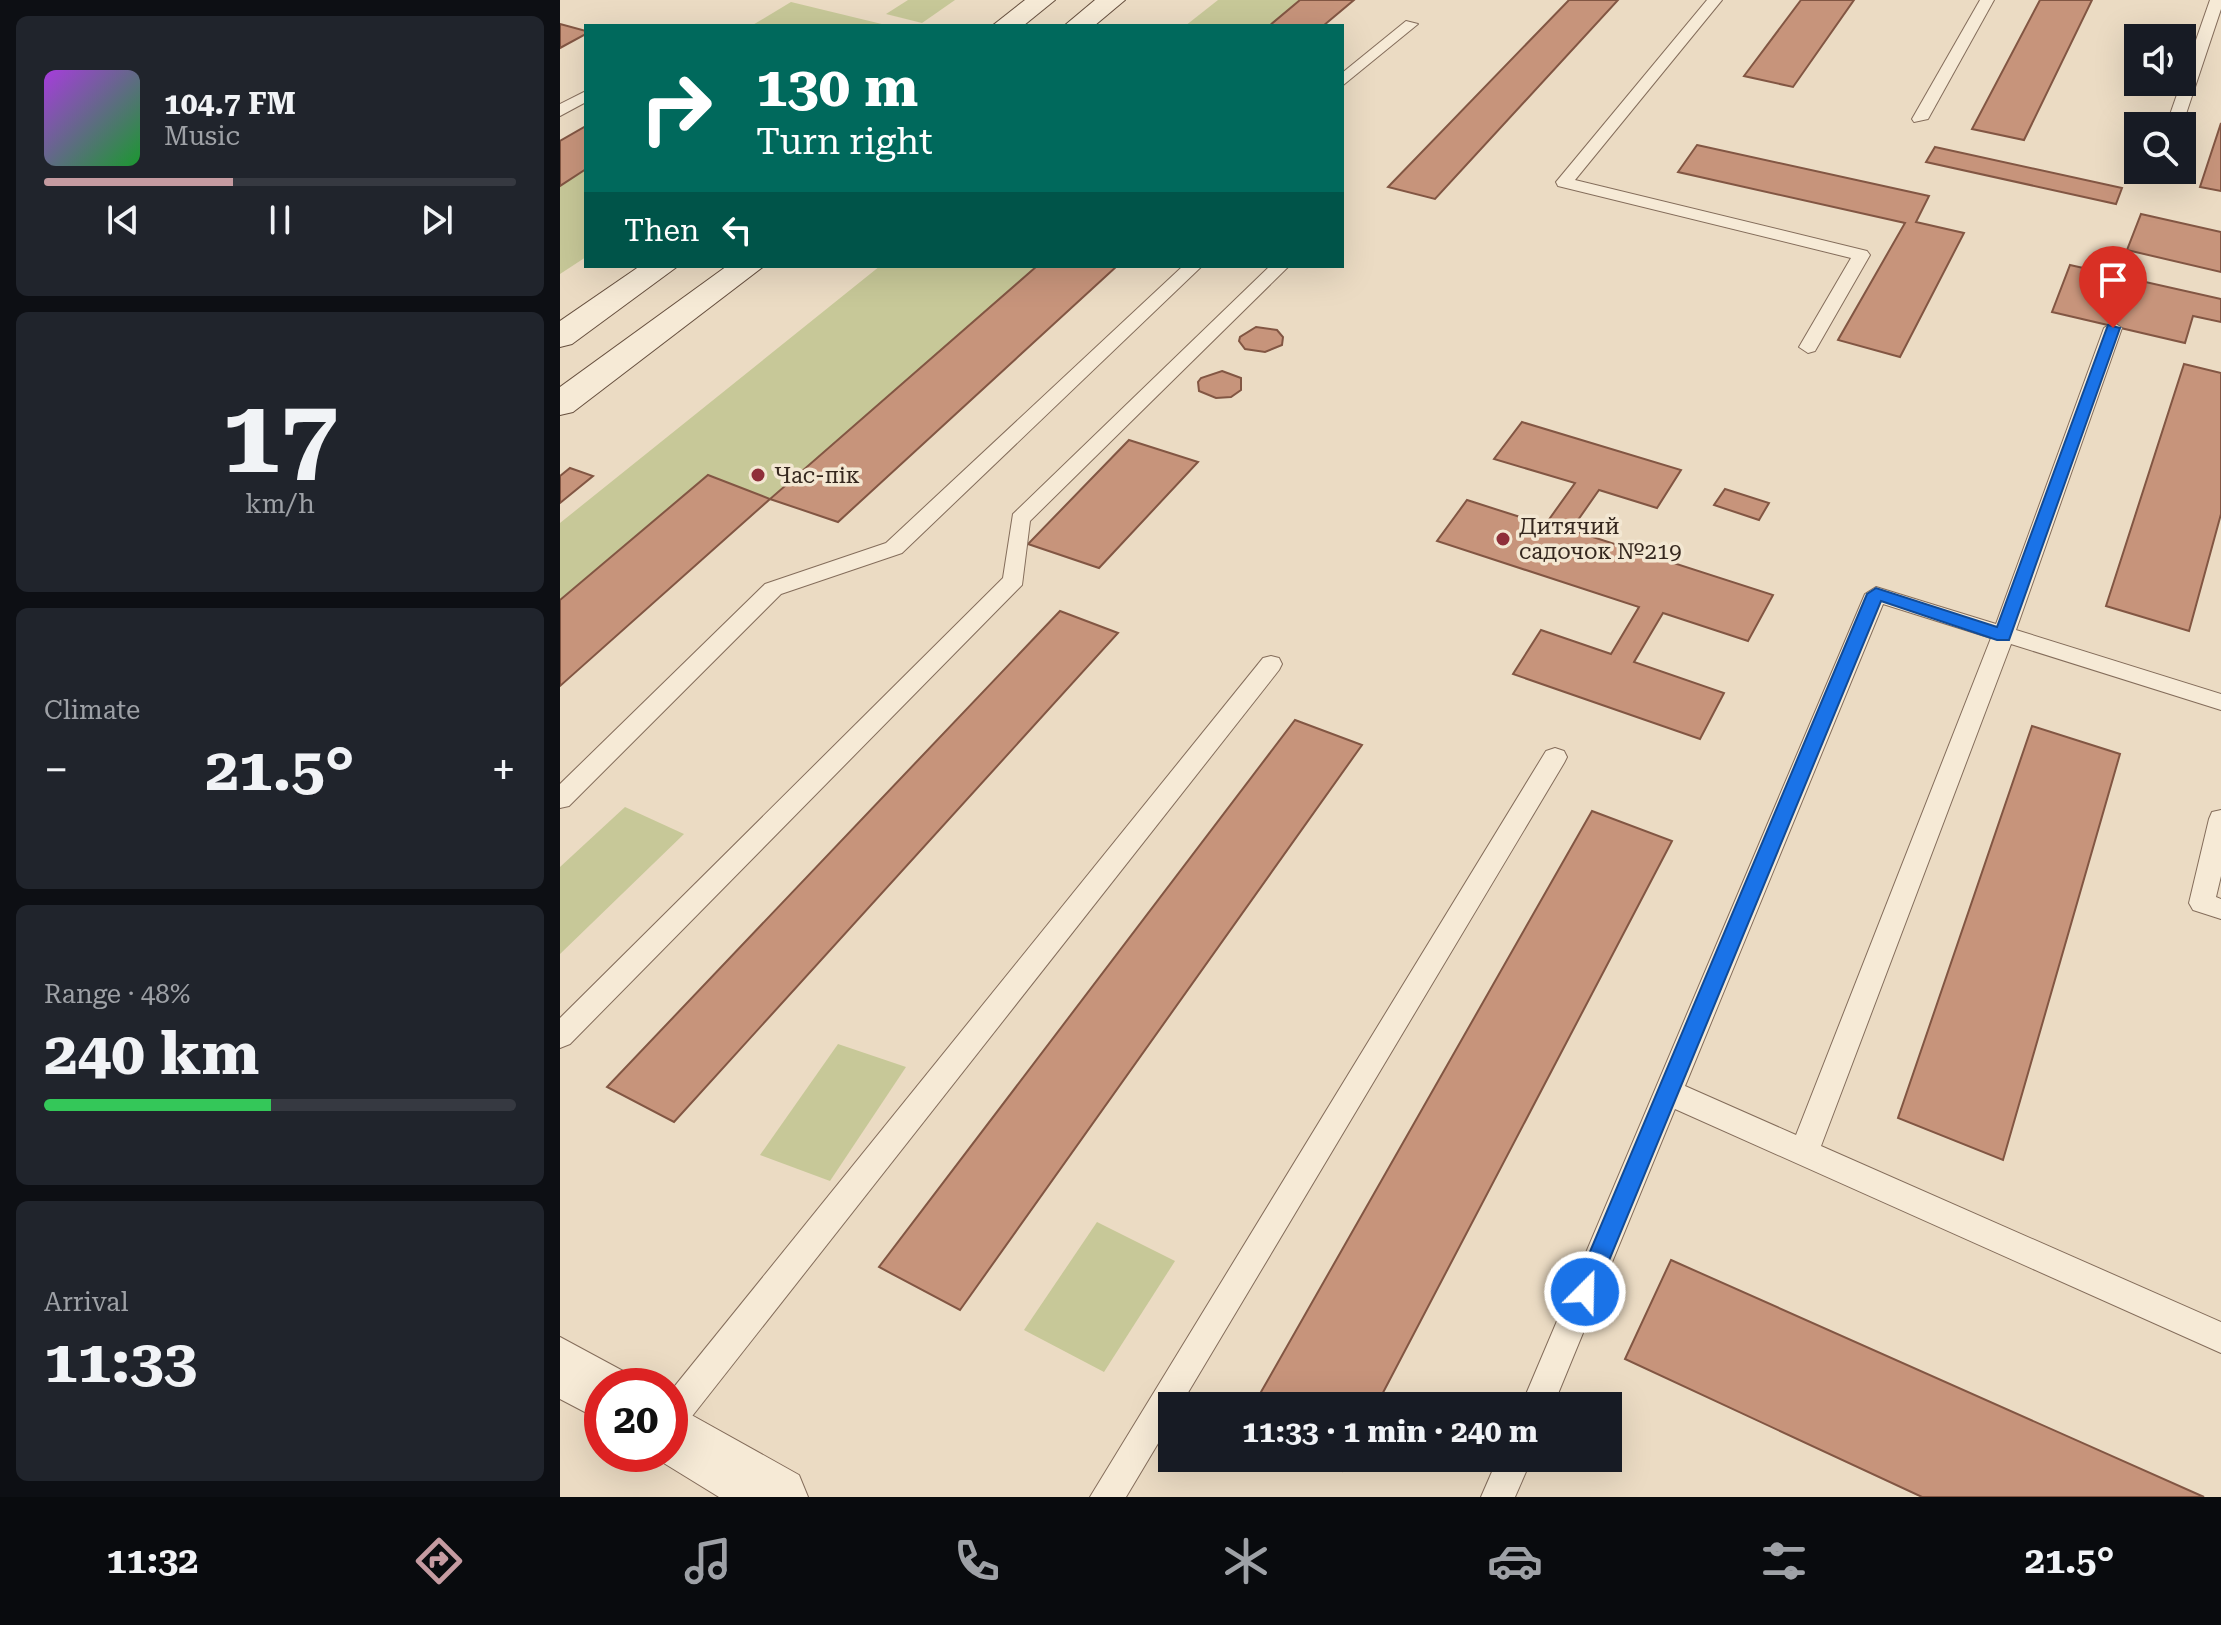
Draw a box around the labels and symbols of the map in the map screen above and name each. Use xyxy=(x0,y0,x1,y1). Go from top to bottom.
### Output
pin xyxy=(2079,246,2147,328)
place label: Час-пік xyxy=(774,463,860,488)
marker: Час-пік xyxy=(749,466,767,484)
place label: Дитячий садочок №219 xyxy=(1519,514,1682,564)
marker: Дитячий садочок №219 xyxy=(1494,530,1512,548)
position arrow xyxy=(1543,1250,1627,1334)
speed limit sign: 20 xyxy=(584,1368,688,1472)

